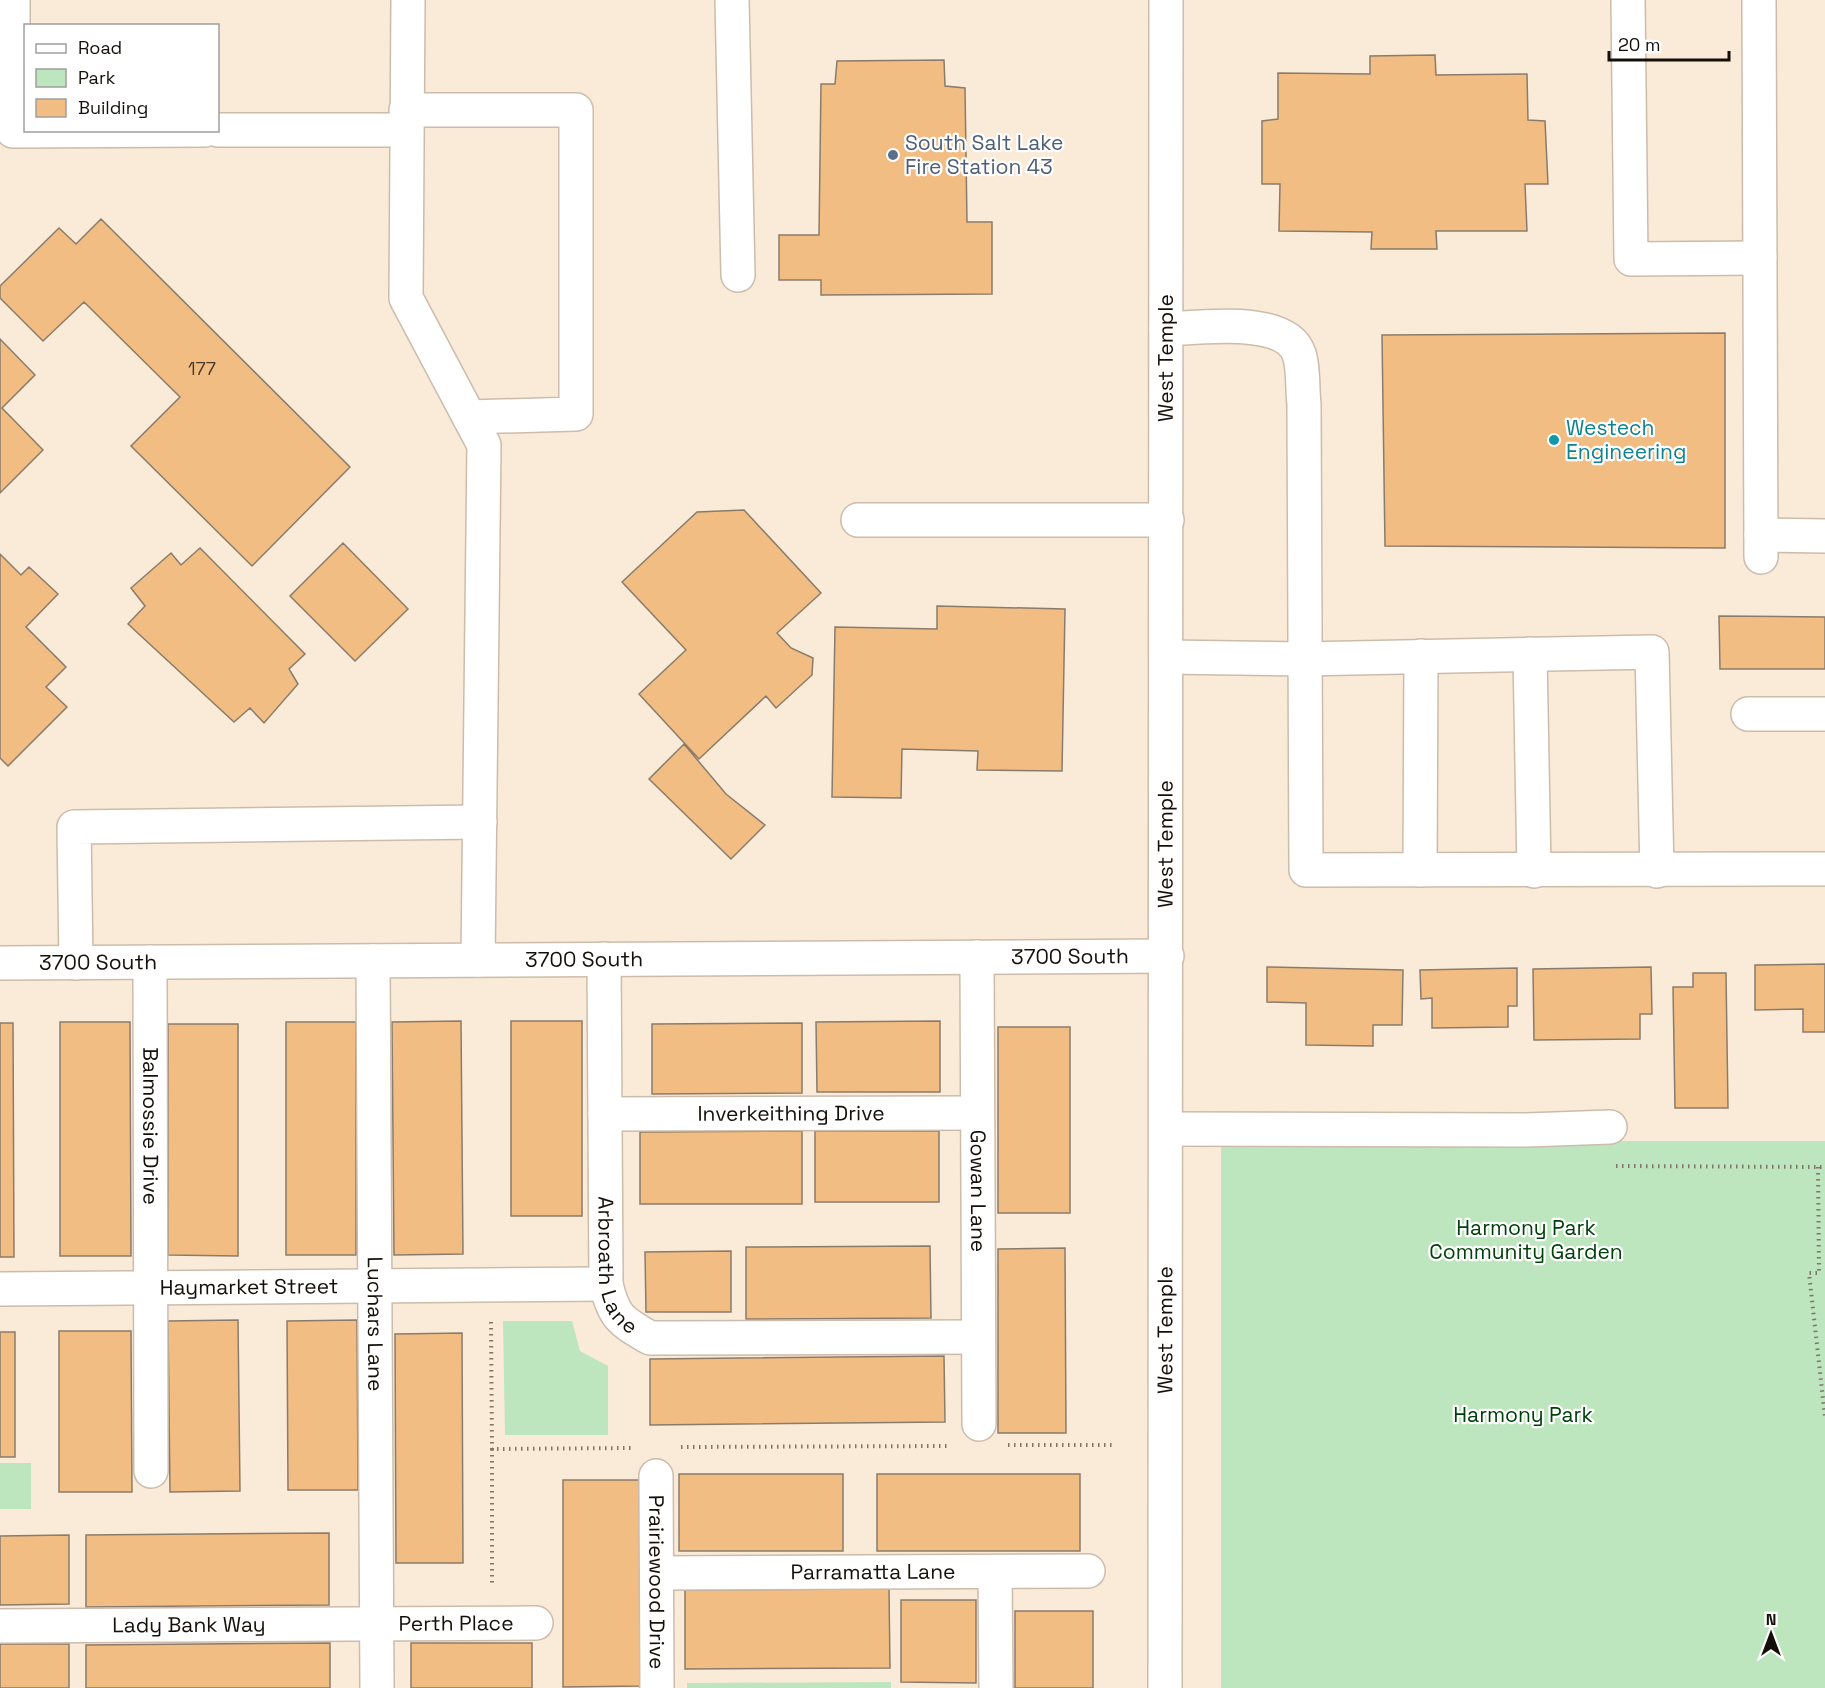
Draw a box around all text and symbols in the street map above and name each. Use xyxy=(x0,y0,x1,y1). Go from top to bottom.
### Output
legend xyxy=(24,24,219,132)
scale bar xyxy=(1609,24,1729,62)
text: 20 m xyxy=(1618,33,1661,56)
text: Road xyxy=(78,36,122,59)
text: Park xyxy=(78,66,116,89)
text: Building xyxy=(78,96,148,119)
place label: South Salt Lake Fire Station 43 xyxy=(905,129,1063,180)
marker: South Salt Lake Fire Station 43 xyxy=(886,148,900,162)
street label: West Temple xyxy=(1152,294,1179,422)
house number: 177 xyxy=(188,357,216,380)
place label: Westech Engineering xyxy=(1566,414,1686,465)
marker: Westech Engineering xyxy=(1547,433,1561,447)
street label: West Temple xyxy=(1151,780,1179,908)
street label: 3700 South xyxy=(1011,942,1129,970)
street label: 3700 South xyxy=(525,945,643,973)
street label: 3700 South xyxy=(39,948,157,976)
street label: Balmossie Drive xyxy=(137,1047,164,1205)
street label: Inverkeithing Drive xyxy=(697,1099,885,1127)
street label: Gowan Lane xyxy=(965,1130,992,1252)
street label: Arbroath Lane xyxy=(592,1196,643,1340)
park label: Harmony Park Community Garden xyxy=(1429,1214,1623,1265)
street label: Luchars Lane xyxy=(362,1257,389,1391)
street label: West Temple xyxy=(1151,1266,1178,1394)
street label: Haymarket Street xyxy=(160,1272,338,1301)
park label: Harmony Park xyxy=(1453,1401,1593,1428)
street label: Prairiewood Drive xyxy=(643,1495,671,1669)
street label: Parramatta Lane xyxy=(790,1558,956,1585)
north arrow xyxy=(1741,1604,1801,1664)
street label: Perth Place xyxy=(398,1609,514,1637)
text: N xyxy=(1766,1609,1776,1630)
street label: Lady Bank Way xyxy=(112,1611,266,1638)

